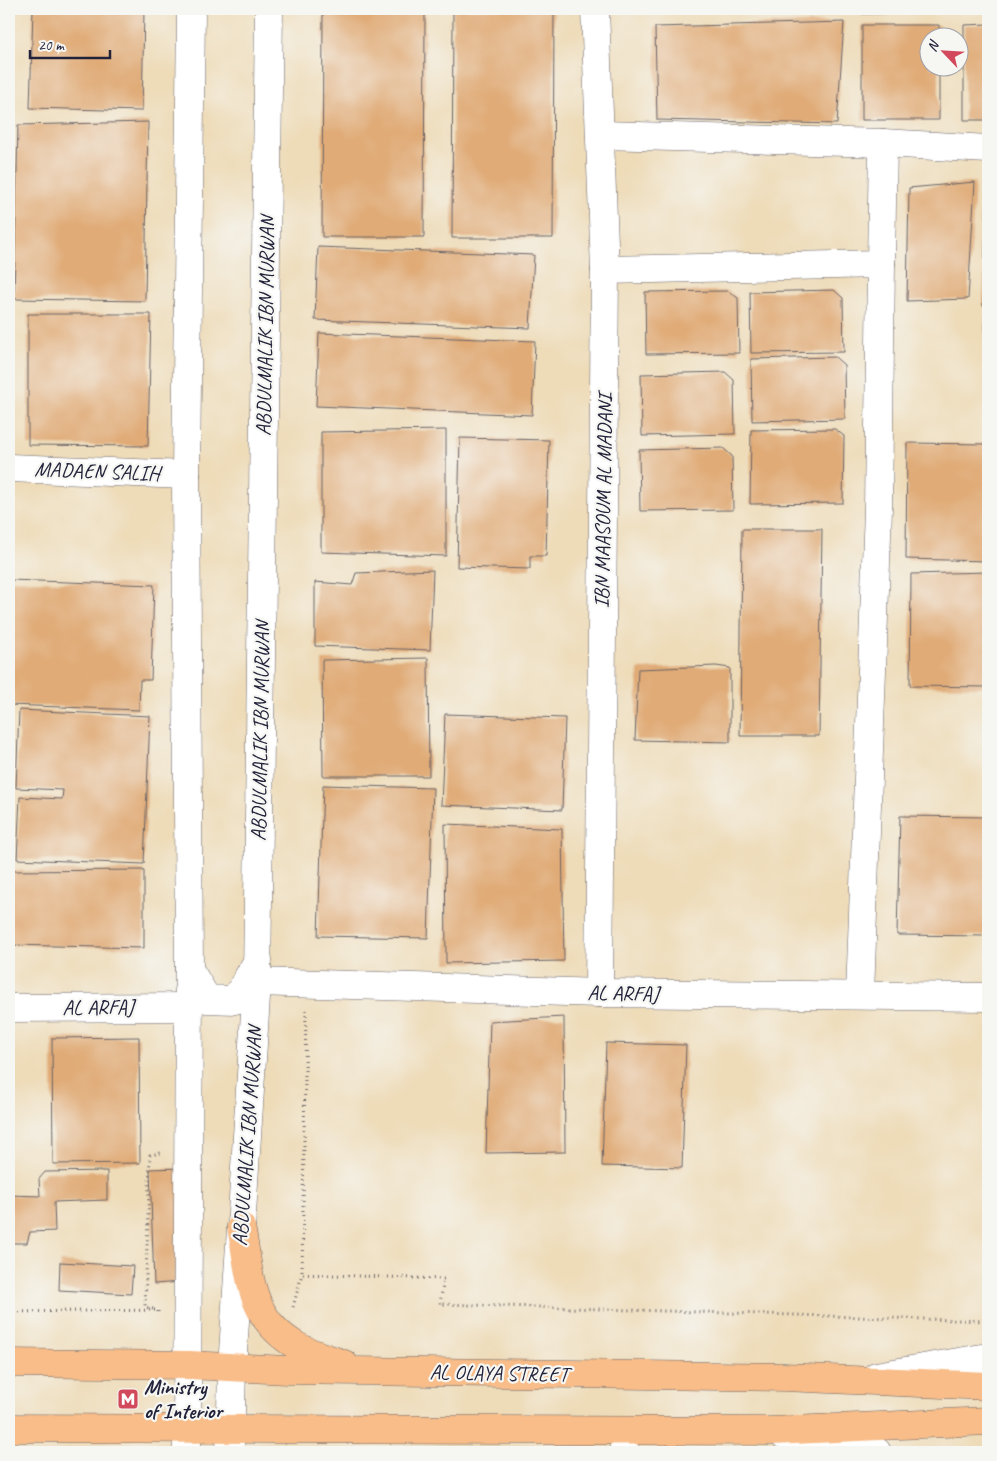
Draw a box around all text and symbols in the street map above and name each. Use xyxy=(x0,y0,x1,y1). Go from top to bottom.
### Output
scale bar xyxy=(30,28,110,60)
north arrow xyxy=(920,28,970,78)
text: 20 m xyxy=(38,36,65,55)
text: N xyxy=(923,37,943,54)
street label: ABDULMALIK IBN MURWAN xyxy=(250,213,280,436)
street label: IBN MAASOUM AL MADANI xyxy=(588,389,618,608)
street label: MADAEN SALIH xyxy=(34,456,163,486)
street label: ABDULMALIK IBN MURWAN xyxy=(245,618,275,841)
street label: AL ARFAJ xyxy=(587,979,662,1007)
street label: AL ARFAJ xyxy=(62,993,137,1021)
street label: ABDULMALIK IBN MURWAN xyxy=(226,1022,268,1247)
street label: AL OLAYA STREET xyxy=(429,1359,573,1387)
place label: Ministry of Interior xyxy=(144,1374,224,1424)
metro station icon: Ministry of Interior xyxy=(116,1387,140,1411)

